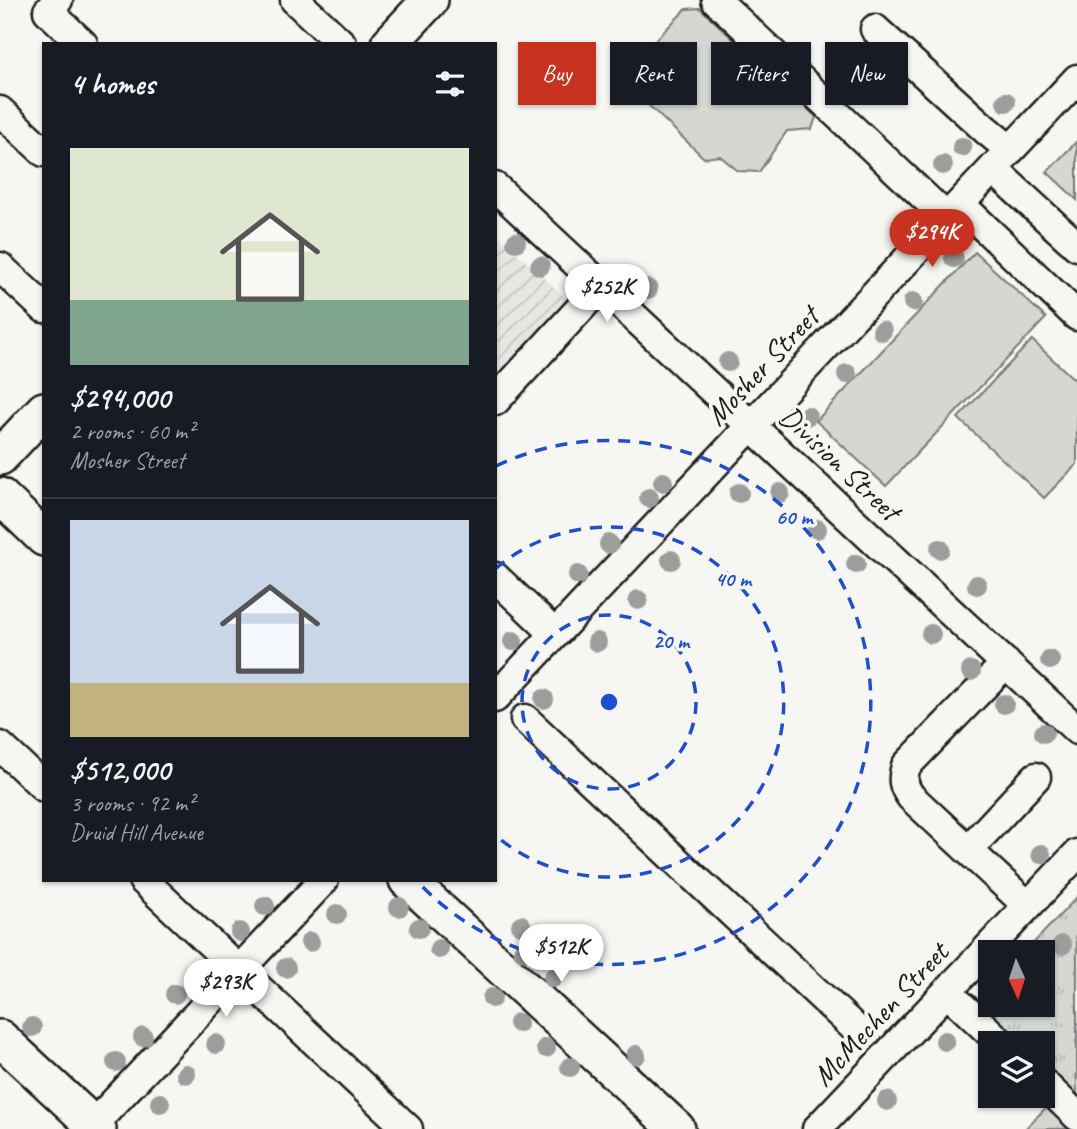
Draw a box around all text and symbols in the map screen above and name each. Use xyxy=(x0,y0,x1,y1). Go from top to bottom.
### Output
chip: Buy xyxy=(518,42,596,105)
chip: Rent xyxy=(610,42,697,105)
chip: Filters xyxy=(711,42,811,105)
chip: New xyxy=(825,42,908,105)
text: 4 homes xyxy=(70,65,155,103)
icon: filters xyxy=(431,65,469,103)
icon: home xyxy=(207,194,333,320)
pin: $294K xyxy=(883,210,981,269)
text: $294K xyxy=(906,217,958,246)
pin: $252K xyxy=(558,264,656,324)
text: $252K xyxy=(581,272,633,301)
street label: Mosher Street xyxy=(697,296,830,434)
text: $294,000 xyxy=(70,379,170,417)
street label: Division Street xyxy=(772,397,911,531)
text: 2 rooms · 60 m² xyxy=(70,417,194,446)
text: Mosher Street xyxy=(70,446,184,475)
text: 60 m xyxy=(776,504,814,530)
icon: home xyxy=(207,566,333,692)
text: 40 m xyxy=(715,566,753,592)
text: 20 m xyxy=(653,628,691,654)
centre of rings xyxy=(597,690,621,714)
text: $512,000 xyxy=(70,751,170,789)
text: 3 rooms · 92 m² xyxy=(70,789,194,818)
text: Druid Hill Avenue xyxy=(70,818,203,847)
pin: $512K xyxy=(512,925,610,984)
text: $512K xyxy=(535,932,587,961)
street label: McMechen Street xyxy=(804,932,958,1094)
north arrow xyxy=(978,940,1055,1017)
map controls xyxy=(978,940,1055,1108)
pin: $293K xyxy=(177,960,275,1019)
text: $293K xyxy=(200,967,252,996)
button: layers xyxy=(978,1031,1055,1108)

